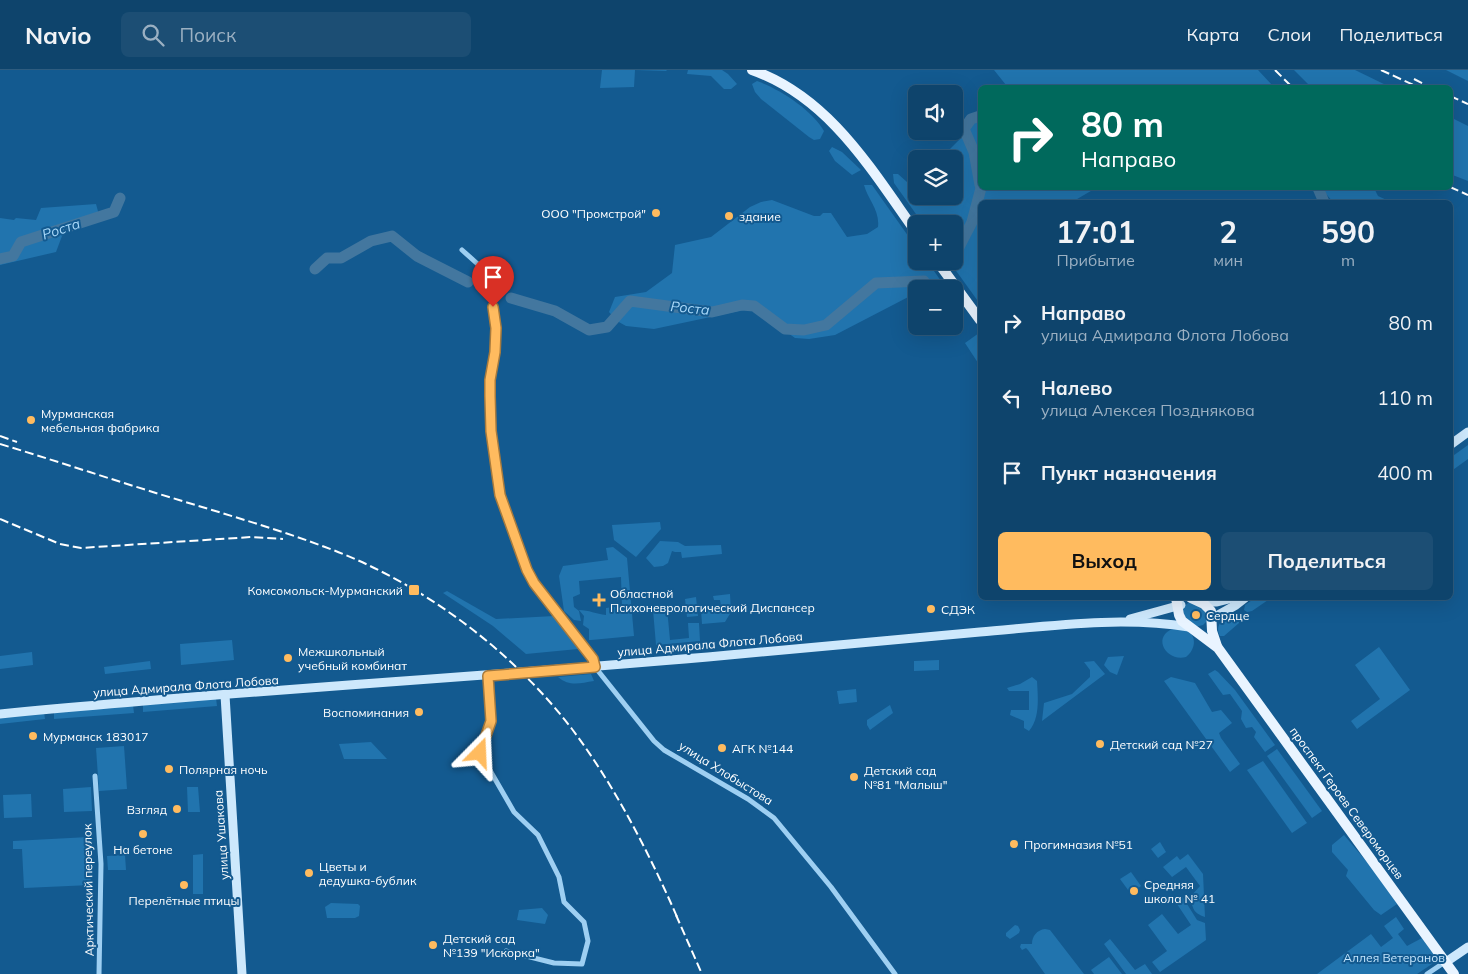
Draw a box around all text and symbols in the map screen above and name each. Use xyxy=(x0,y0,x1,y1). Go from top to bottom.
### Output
search box xyxy=(121,12,471,57)
text: Navio xyxy=(25,20,91,50)
icon: search xyxy=(139,21,167,49)
text: Поиск xyxy=(179,23,236,47)
text: Карта xyxy=(1187,23,1239,46)
text: Слои xyxy=(1267,23,1312,46)
text: Поделиться xyxy=(1340,23,1443,46)
map controls xyxy=(908,85,963,335)
button: sound xyxy=(908,85,963,140)
text: 80 m xyxy=(1081,102,1164,146)
icon: right xyxy=(998,105,1063,170)
text: Направо xyxy=(1081,145,1176,173)
button: layers xyxy=(908,150,963,205)
place label: ООО "Промстрой" xyxy=(541,206,646,221)
marker: ООО "Промстрой" xyxy=(650,207,662,219)
place label: здание xyxy=(739,209,781,224)
marker: здание xyxy=(723,210,735,222)
text: 17:01 xyxy=(1056,213,1135,251)
text: 2 xyxy=(1219,213,1237,251)
text: 590 xyxy=(1321,213,1375,251)
water label: Роста xyxy=(40,214,83,244)
button: + xyxy=(908,215,963,270)
text: Прибытие xyxy=(1056,250,1135,270)
text: мин xyxy=(1213,250,1243,270)
text: m xyxy=(1341,250,1355,270)
pin xyxy=(472,256,514,307)
icon: arrive xyxy=(479,263,507,291)
button: − xyxy=(908,280,963,335)
water label: Роста xyxy=(670,297,711,319)
text: Направо xyxy=(1041,301,1126,325)
icon: right xyxy=(998,309,1026,337)
text: 80 m xyxy=(1389,311,1433,335)
text: улица Адмирала Флота Лобова xyxy=(1041,325,1289,345)
text: Налево xyxy=(1041,376,1113,400)
icon: left xyxy=(998,384,1026,412)
text: 110 m xyxy=(1377,386,1433,410)
text: улица Алексея Позднякова xyxy=(1041,400,1255,420)
place label: Мурманская мебельная фабрика xyxy=(41,406,160,435)
marker: Мурманская мебельная фабрика xyxy=(25,414,37,426)
icon: arrive xyxy=(998,459,1026,487)
text: Пункт назначения xyxy=(1041,461,1217,485)
text: 400 m xyxy=(1377,461,1433,485)
button: Выход xyxy=(998,532,1211,590)
button: Поделиться xyxy=(1221,532,1433,590)
place label: Комсомольск-Мурманский xyxy=(247,583,403,598)
marker: Комсомольск-Мурманский xyxy=(407,583,421,597)
place label: Областной Психоневрологический Диспансер xyxy=(610,586,815,615)
marker: Областной Психоневрологический Диспансер xyxy=(592,593,606,607)
place label: СДЭК xyxy=(941,602,975,617)
marker: СДЭК xyxy=(925,603,937,615)
place label: Сердце xyxy=(1206,608,1250,623)
marker: Сердце xyxy=(1190,609,1202,621)
street label: улица Адмирала Флота Лобова xyxy=(617,628,803,660)
place label: Межшкольный учебный комбинат xyxy=(298,644,407,673)
marker: Межшкольный учебный комбинат xyxy=(282,652,294,664)
street label: улица Адмирала Флота Лобова xyxy=(93,672,279,700)
place label: Воспоминания xyxy=(323,705,409,720)
marker: Воспоминания xyxy=(413,706,425,718)
street label: проспект Героев Североморцев xyxy=(1287,724,1407,882)
position arrow xyxy=(453,726,505,778)
place label: Мурманск 183017 xyxy=(43,729,149,744)
marker: Мурманск 183017 xyxy=(27,730,39,742)
place label: Детский сад №27 xyxy=(1110,737,1213,752)
street label: улица Хлобыстова xyxy=(676,738,776,808)
marker: Детский сад №27 xyxy=(1094,738,1106,750)
place label: АГК №144 xyxy=(732,741,793,756)
marker: АГК №144 xyxy=(716,742,728,754)
place label: Полярная ночь xyxy=(179,762,268,777)
marker: Полярная ночь xyxy=(163,763,175,775)
place label: Детский сад №81 "Малыш" xyxy=(864,763,947,792)
marker: Детский сад №81 "Малыш" xyxy=(848,771,860,783)
street label: улица Ушакова xyxy=(210,790,232,880)
place label: Взгляд xyxy=(127,802,167,817)
marker: Взгляд xyxy=(171,803,183,815)
street label: Арктический переулок xyxy=(79,823,97,957)
marker: На бетоне xyxy=(137,828,149,840)
place label: Прогимназия №51 xyxy=(1024,837,1133,852)
marker: Прогимназия №51 xyxy=(1008,838,1020,850)
place label: На бетоне xyxy=(113,842,173,857)
place label: Цветы и дедушка-бублик xyxy=(319,859,417,888)
marker: Цветы и дедушка-бублик xyxy=(303,867,315,879)
place label: Средняя школа № 41 xyxy=(1144,877,1215,906)
marker: Перелётные птицы xyxy=(178,879,190,891)
marker: Средняя школа № 41 xyxy=(1128,885,1140,897)
place label: Перелётные птицы xyxy=(129,893,239,908)
place label: Детский сад №139 "Искорка" xyxy=(443,931,540,960)
marker: Детский сад №139 "Искорка" xyxy=(427,939,439,951)
park label: Аллея Ветеранов xyxy=(1343,950,1445,965)

